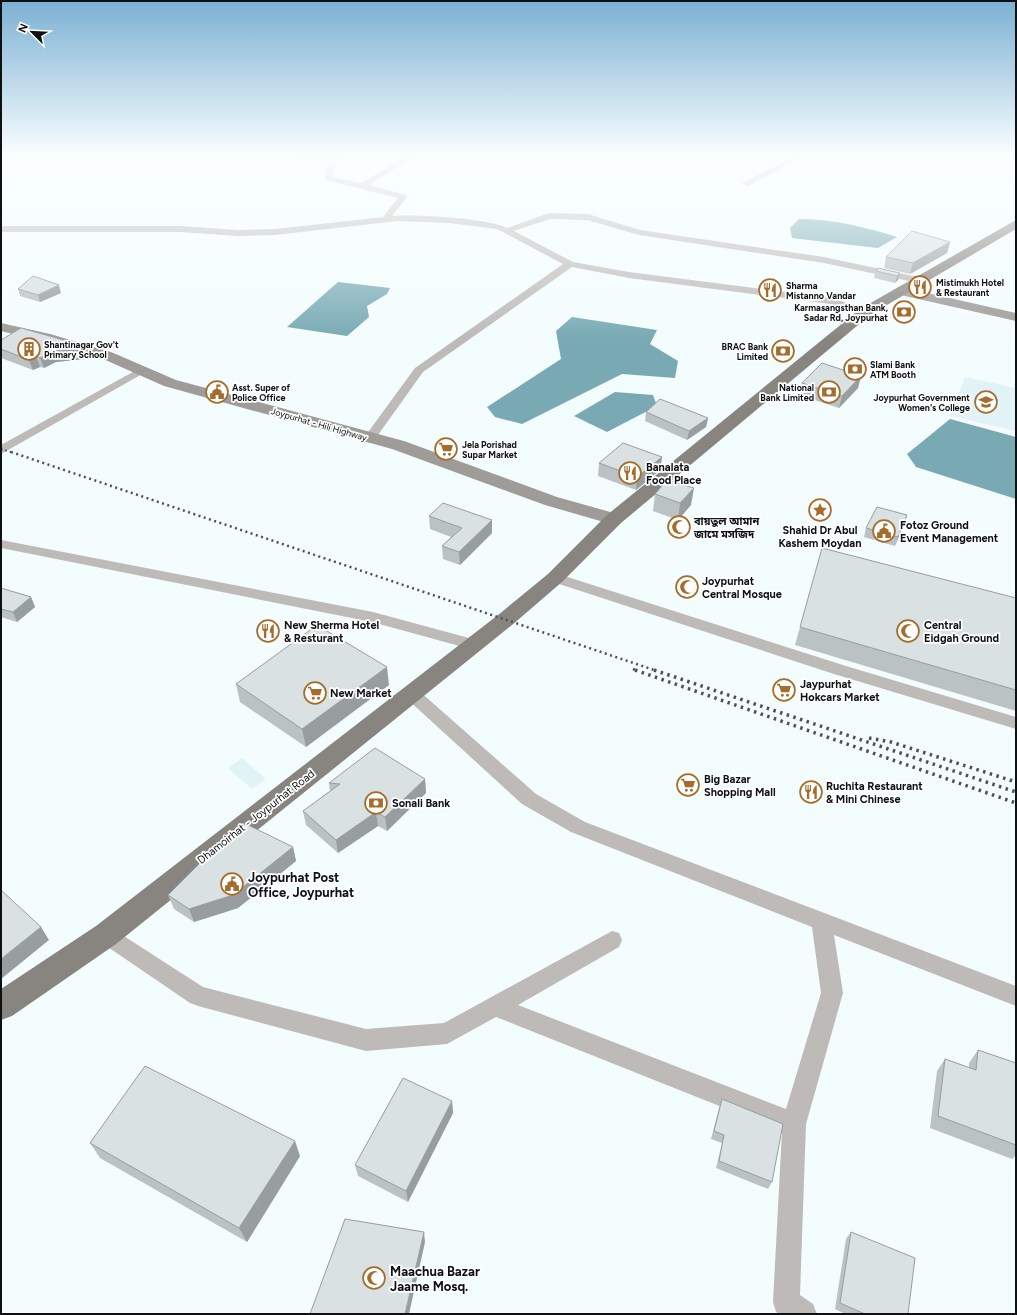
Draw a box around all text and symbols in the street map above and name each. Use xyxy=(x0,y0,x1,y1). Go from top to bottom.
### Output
north arrow xyxy=(12,12,52,52)
text: N xyxy=(16,22,31,35)
restaurant icon: Mistimukh Hotel & Restaurant xyxy=(907,274,933,300)
restaurant icon: Sharma Mistanno Vandar xyxy=(757,277,783,303)
place label: Mistimukh Hotel & Restaurant xyxy=(936,277,1004,298)
place label: Sharma Mistanno Vandar xyxy=(786,280,856,301)
bank icon: Karmasangsthan Bank, Sadar Rd, Joypurhat xyxy=(891,299,917,325)
place label: Karmasangsthan Bank, Sadar Rd, Joypurhat xyxy=(794,302,889,323)
building icon: Shantinagar Gov't Primary School xyxy=(16,336,42,362)
bank icon: BRAC Bank Limited xyxy=(770,338,796,364)
place label: Shantinagar Gov't Primary School xyxy=(44,339,119,360)
place label: BRAC Bank Limited xyxy=(722,341,768,362)
bank icon: Slami Bank ATM Booth xyxy=(842,356,868,382)
place label: Slami Bank ATM Booth xyxy=(870,359,916,380)
public building icon: Asst. Super of Police Office xyxy=(204,379,230,405)
bank icon: National Bank Limited xyxy=(816,379,842,405)
place label: Asst. Super of Police Office xyxy=(232,382,291,403)
place label: National Bank Limited xyxy=(760,382,814,403)
school or university icon: Joypurhat Government Women's College xyxy=(973,389,999,415)
place label: Joypurhat Government Women's College xyxy=(874,392,970,413)
street label: Joypurhat - Hili Highway xyxy=(270,405,369,443)
supermarket icon: Jela Porishad Supar Market xyxy=(433,436,459,462)
place label: Jela Porishad Supar Market xyxy=(462,439,518,460)
restaurant icon: Banalata Food Place xyxy=(617,460,643,486)
place label: Banalata Food Place xyxy=(646,461,701,487)
place icon: Shahid Dr Abul Kashem Moydan xyxy=(807,497,833,523)
mosque icon: বায়তুল আমান জামে মসজিদ xyxy=(666,514,692,540)
place label: বায়তুল আমান জামে মসজিদ xyxy=(693,515,759,541)
public building icon: Fotoz Ground Event Management xyxy=(871,518,897,544)
place label: Fotoz Ground Event Management xyxy=(900,519,999,545)
place label: Shahid Dr Abul Kashem Moydan xyxy=(779,524,861,550)
mosque icon: Joypurhat Central Mosque xyxy=(674,574,700,600)
place label: Joypurhat Central Mosque xyxy=(702,575,782,601)
restaurant icon: New Sherma Hotel & Resturant xyxy=(255,618,281,644)
mosque icon: Central Eidgah Ground xyxy=(895,618,921,644)
place label: New Sherma Hotel & Resturant xyxy=(284,619,379,645)
place label: Central Eidgah Ground xyxy=(924,619,999,645)
supermarket icon: Jaypurhat Hokcars Market xyxy=(771,677,797,703)
place label: Jaypurhat Hokcars Market xyxy=(800,678,880,704)
supermarket icon: New Market xyxy=(302,680,328,706)
place label: New Market xyxy=(330,687,392,700)
street label: Dhamoirhat - Joypurhat Road xyxy=(195,767,317,867)
supermarket icon: Big Bazar Shopping Mall xyxy=(675,772,701,798)
place label: Big Bazar Shopping Mall xyxy=(704,773,776,799)
restaurant icon: Ruchita Restaurant & Mini Chinese xyxy=(798,779,824,805)
place label: Ruchita Restaurant & Mini Chinese xyxy=(826,780,923,806)
bank icon: Sonali Bank xyxy=(363,790,389,816)
place label: Sonali Bank xyxy=(392,797,450,810)
place label: Joypurhat Post Office, Joypurhat xyxy=(248,870,354,900)
public building icon: Joypurhat Post Office, Joypurhat xyxy=(219,871,245,897)
place label: Maachua Bazar Jaame Mosq. xyxy=(390,1264,480,1294)
mosque icon: Maachua Bazar Jaame Mosq. xyxy=(361,1265,387,1291)

